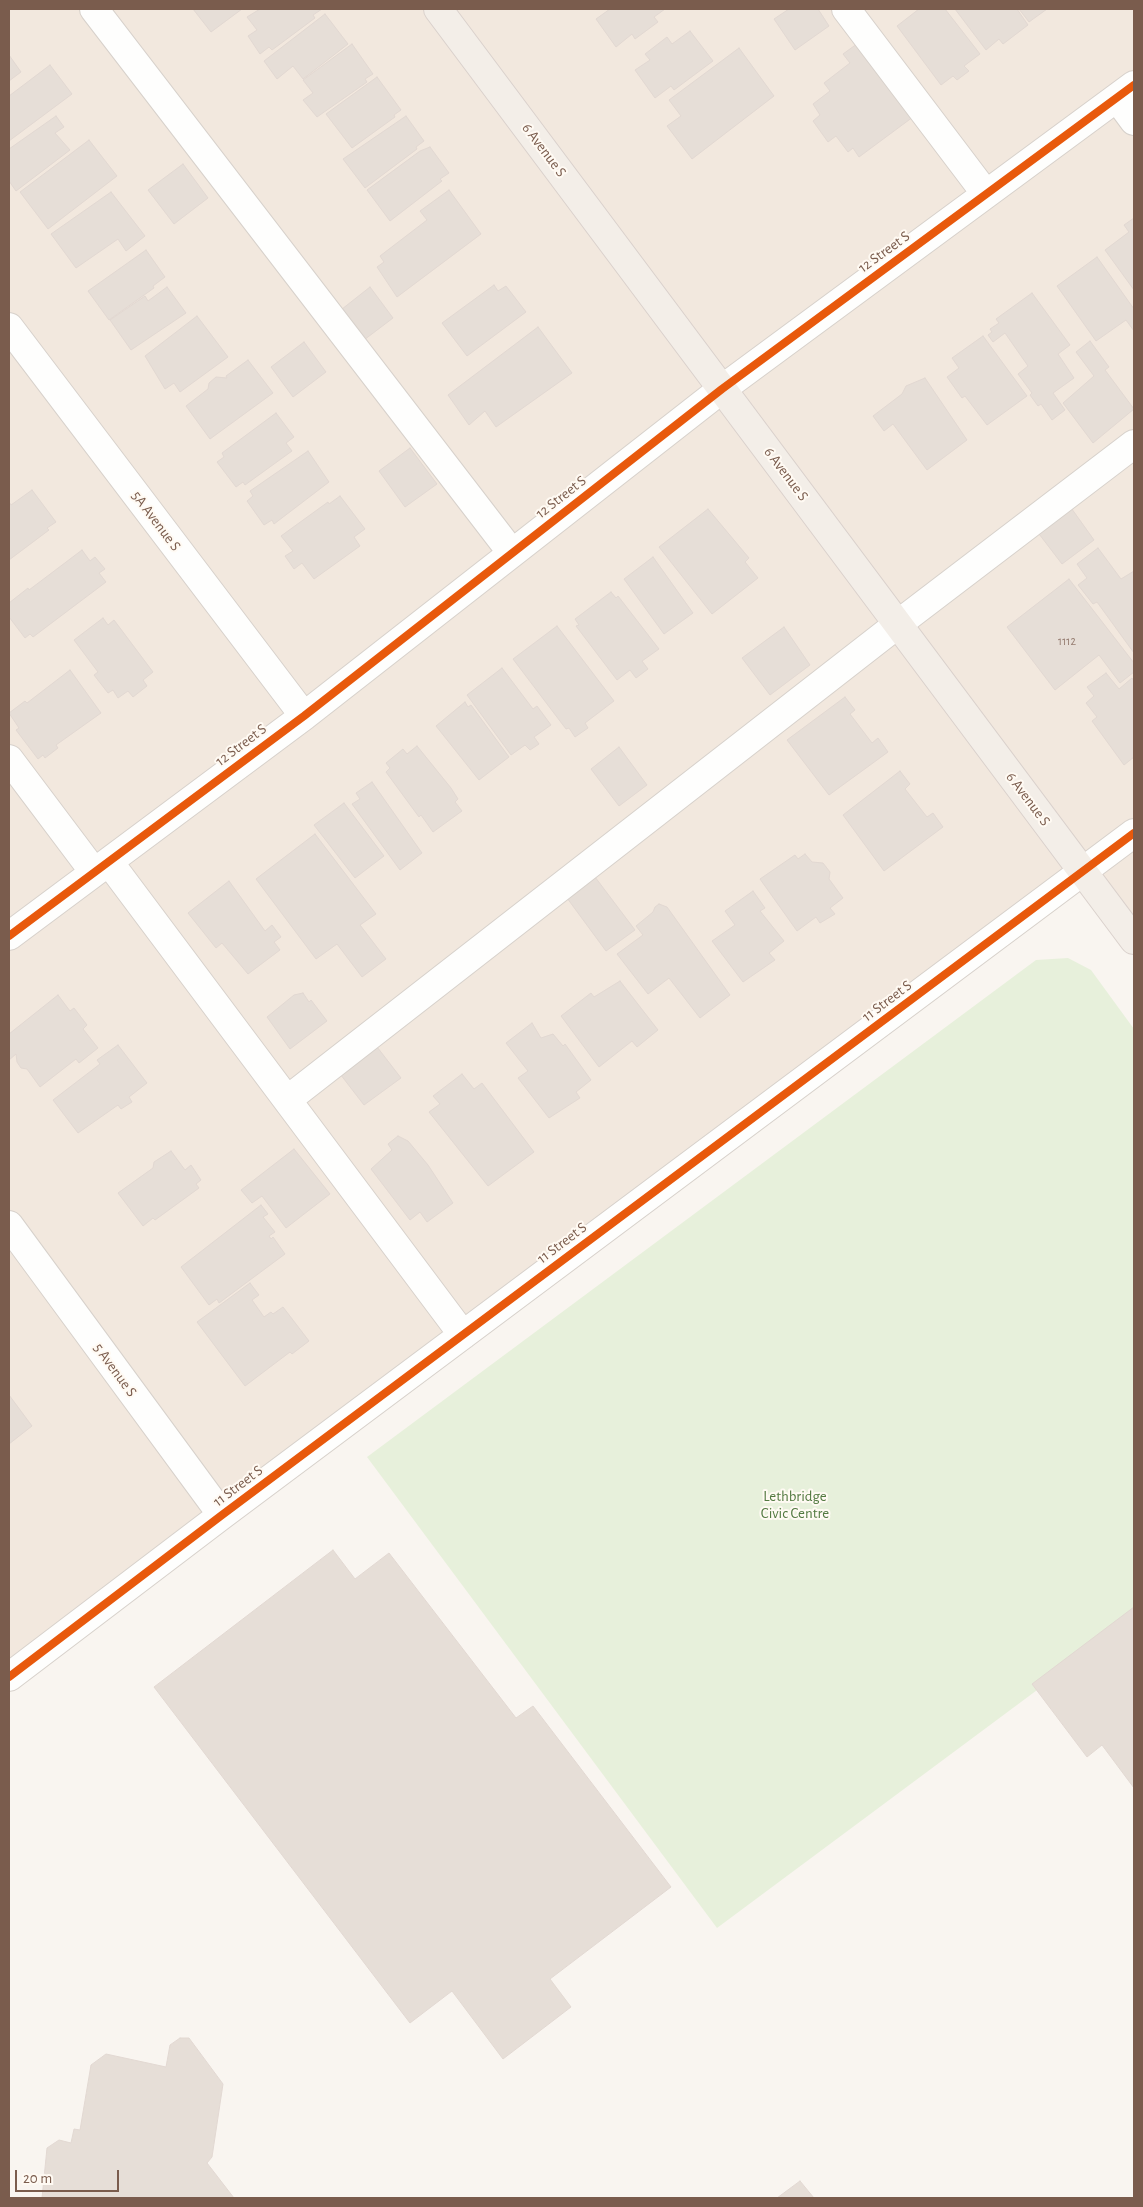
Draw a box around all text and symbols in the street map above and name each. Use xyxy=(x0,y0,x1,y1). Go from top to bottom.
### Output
street label: 6 Avenue S xyxy=(518,120,570,180)
street label: 12 Street S xyxy=(855,227,913,277)
street label: 6 Avenue S xyxy=(760,444,812,504)
street label: 12 Street S xyxy=(532,472,590,522)
street label: 5A Avenue S xyxy=(128,487,184,555)
house number: 1112 xyxy=(1058,634,1076,648)
street label: 12 Street S xyxy=(212,720,270,770)
street label: 6 Avenue S xyxy=(1002,769,1054,829)
street label: 11 Street S xyxy=(859,976,915,1026)
street label: 11 Street S xyxy=(534,1218,590,1268)
street label: 5 Avenue S xyxy=(89,1340,141,1400)
street label: 11 Street S xyxy=(210,1461,266,1511)
park label: Lethbridge Civic Centre xyxy=(761,1487,829,1522)
scale bar xyxy=(18,2160,121,2192)
text: 20 m xyxy=(23,2171,52,2186)

